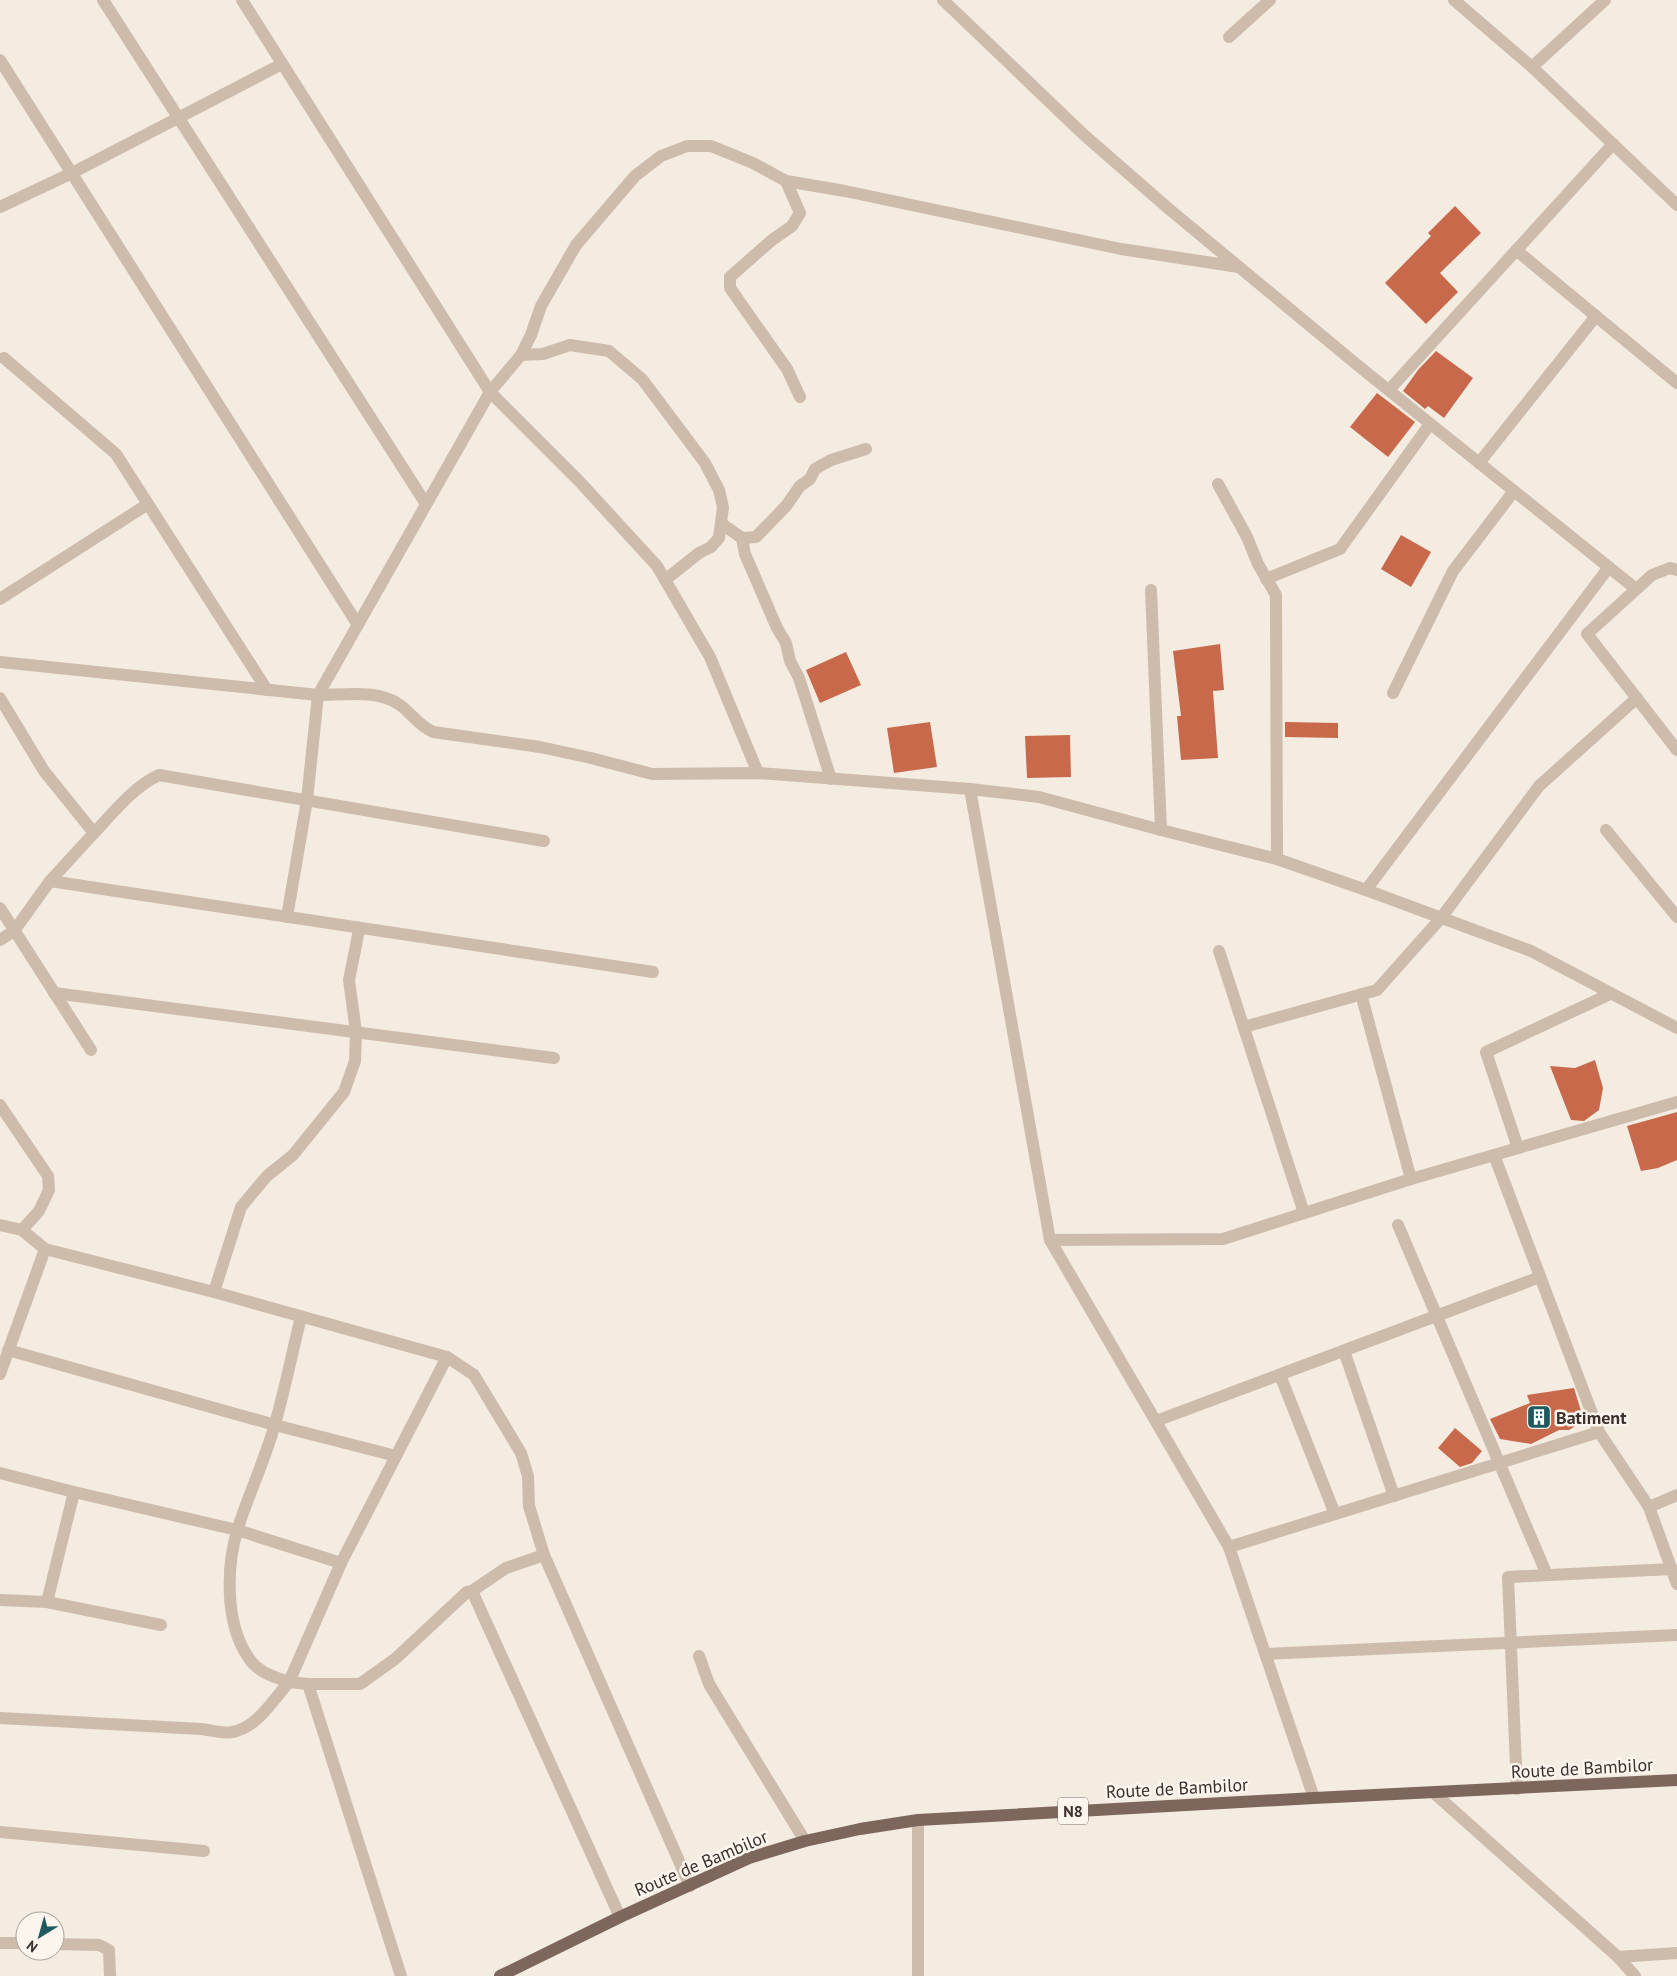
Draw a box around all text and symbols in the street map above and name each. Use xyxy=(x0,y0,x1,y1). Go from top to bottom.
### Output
building icon: Batiment xyxy=(1526,1404,1552,1430)
place label: Batiment xyxy=(1556,1406,1627,1429)
street label: Route de Bambilor xyxy=(1510,1753,1654,1783)
street label: Route de Bambilor xyxy=(1105,1773,1249,1803)
road number: N8 xyxy=(1058,1798,1088,1824)
street label: Route de Bambilor xyxy=(631,1825,771,1901)
north arrow xyxy=(15,1911,65,1961)
text: N xyxy=(23,1936,41,1956)

